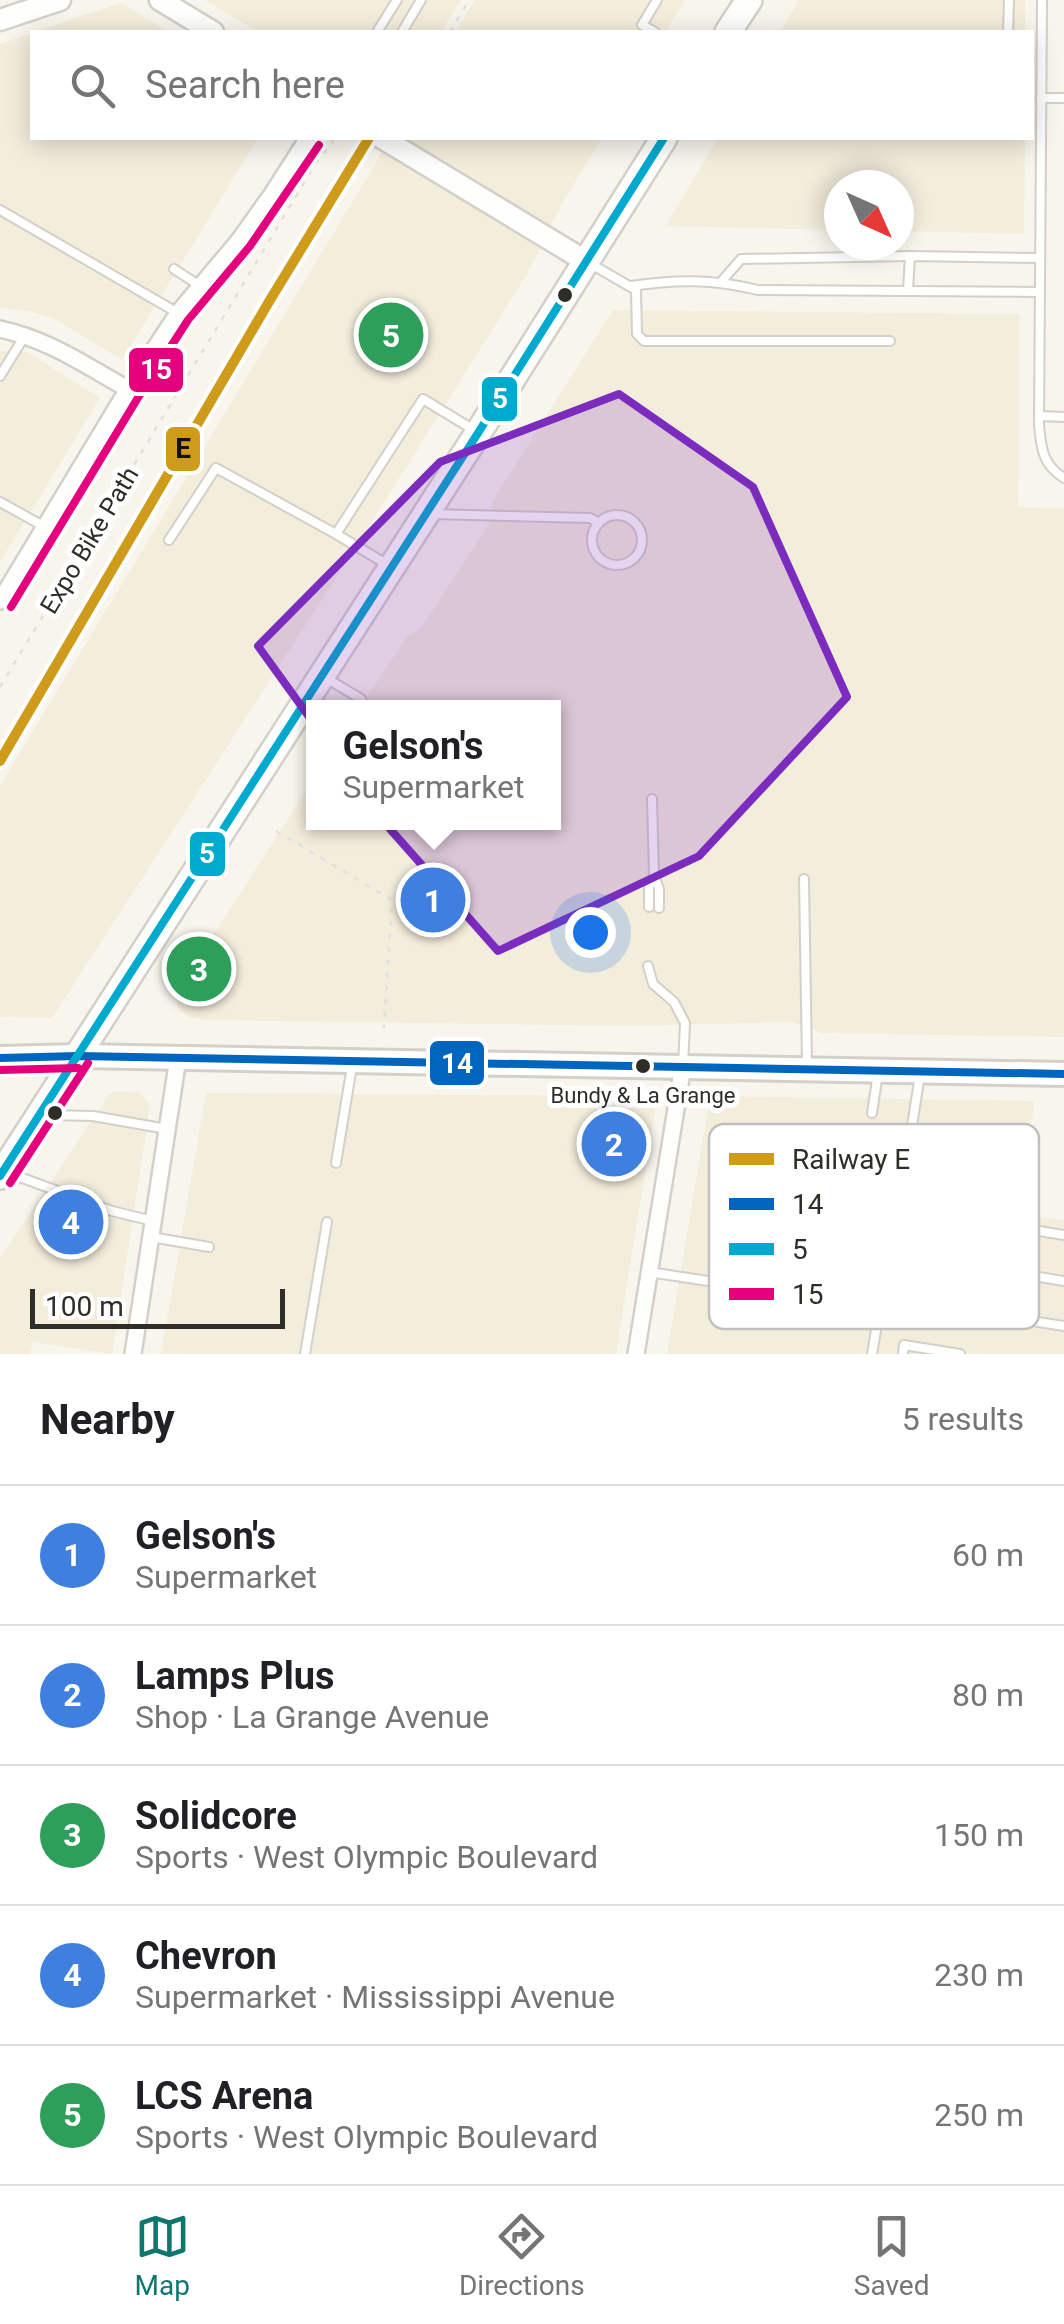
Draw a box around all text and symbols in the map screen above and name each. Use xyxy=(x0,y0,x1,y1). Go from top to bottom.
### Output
search box xyxy=(30,30,1034,140)
icon: search xyxy=(65,58,120,113)
text: Search here xyxy=(145,63,345,107)
north arrow xyxy=(824,170,914,260)
unlabelled marker xyxy=(555,285,575,305)
pin: 5 xyxy=(358,298,424,372)
line badge: 15 xyxy=(127,346,185,394)
text: 15 xyxy=(140,353,172,386)
line badge: 5 xyxy=(480,375,519,423)
text: 5 xyxy=(492,382,508,415)
line badge: E xyxy=(164,425,202,473)
text: E xyxy=(175,432,191,465)
street label: Expo Bike Path xyxy=(34,462,145,619)
popup xyxy=(306,700,561,830)
text: Gelson's xyxy=(342,724,484,768)
text: Supermarket xyxy=(342,768,525,806)
line badge: 5 xyxy=(188,830,227,878)
text: 5 xyxy=(199,837,215,870)
pin: 1 xyxy=(400,862,466,938)
your location xyxy=(565,907,616,958)
pin: 3 xyxy=(166,932,232,1006)
line badge: 14 xyxy=(428,1039,486,1087)
text: 14 xyxy=(441,1047,473,1080)
marker: Bundy & La Grange xyxy=(633,1056,653,1076)
place label: Bundy & La Grange xyxy=(551,1083,735,1108)
unlabelled marker xyxy=(45,1103,65,1123)
pin: 2 xyxy=(582,1106,646,1182)
legend xyxy=(709,1124,1039,1329)
text: Railway E xyxy=(792,1143,910,1176)
pin: 4 xyxy=(38,1184,104,1260)
text: 14 xyxy=(792,1188,824,1221)
text: 5 xyxy=(792,1233,808,1266)
text: 15 xyxy=(792,1278,823,1311)
scale bar xyxy=(30,1284,285,1328)
text: 100 m xyxy=(45,1290,124,1323)
text: Nearby xyxy=(40,1395,175,1444)
text: 5 results xyxy=(902,1400,1024,1438)
text: Gelson's xyxy=(135,1514,276,1558)
text: 1 xyxy=(63,1536,82,1574)
text: 60 m xyxy=(952,1536,1024,1574)
text: Supermarket xyxy=(135,1558,317,1596)
text: Lamps Plus xyxy=(135,1654,335,1698)
text: 2 xyxy=(63,1676,82,1714)
text: 80 m xyxy=(952,1676,1024,1714)
text: Shop · La Grange Avenue xyxy=(135,1698,489,1736)
text: Solidcore xyxy=(135,1794,297,1838)
text: 3 xyxy=(63,1816,82,1854)
text: 150 m xyxy=(934,1816,1024,1854)
text: Sports · West Olympic Boulevard xyxy=(135,1838,598,1876)
text: Chevron xyxy=(135,1934,277,1978)
text: 4 xyxy=(63,1956,82,1994)
text: 230 m xyxy=(934,1956,1024,1994)
text: Supermarket · Mississippi Avenue xyxy=(135,1978,615,2016)
text: LCS Arena xyxy=(135,2074,313,2118)
text: 5 xyxy=(63,2096,82,2134)
text: 250 m xyxy=(934,2096,1024,2134)
text: Sports · West Olympic Boulevard xyxy=(135,2118,598,2156)
tab: Map xyxy=(135,2209,190,2302)
tab: Directions xyxy=(459,2209,585,2302)
tab: Saved xyxy=(854,2209,929,2302)

